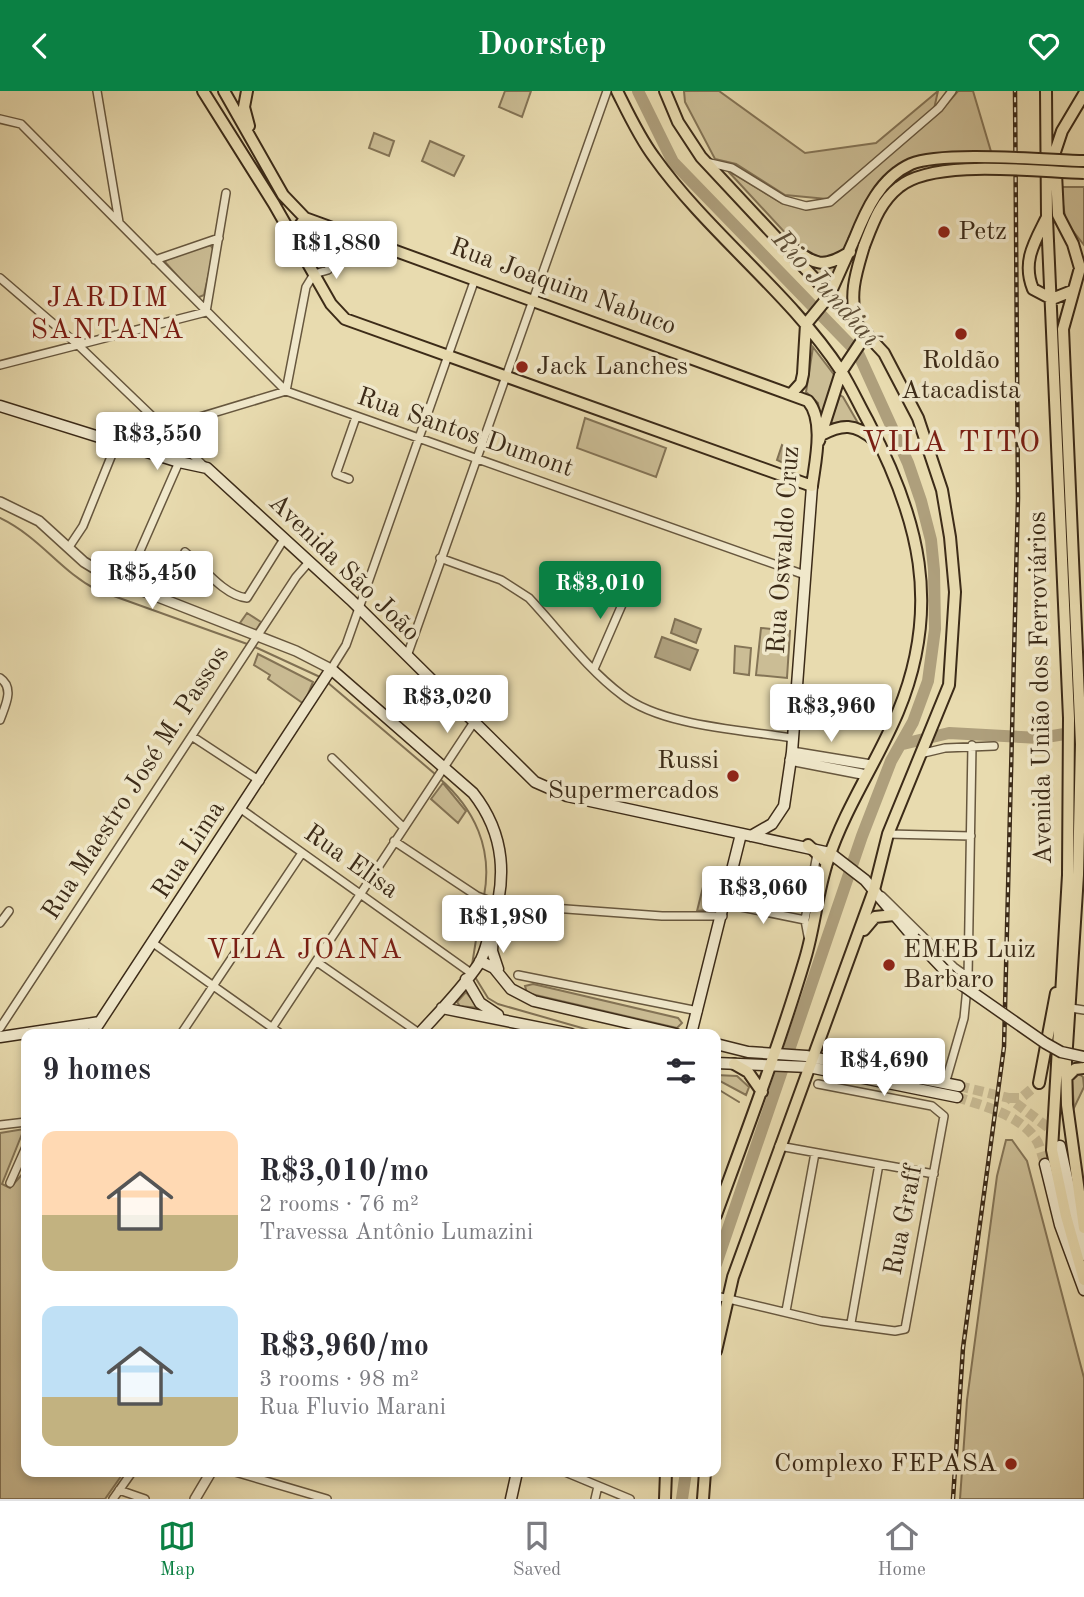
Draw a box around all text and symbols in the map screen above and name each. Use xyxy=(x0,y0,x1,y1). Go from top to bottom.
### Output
icon: back xyxy=(21,27,59,65)
icon: heart xyxy=(1025,27,1063,65)
text: Doorstep xyxy=(477,30,607,62)
place label: Petz xyxy=(958,219,1007,245)
pin: R$1,880 xyxy=(271,221,401,281)
marker: Petz xyxy=(936,224,952,240)
water label: Rio Jundiaí xyxy=(765,225,885,354)
text: R$1,880 xyxy=(291,232,381,255)
street label: Rua Joaquim Nabuco xyxy=(446,234,680,340)
district label: JARDIM SANTANA xyxy=(31,285,185,345)
marker: Roldão Atacadista xyxy=(953,326,969,342)
place label: Roldão Atacadista xyxy=(901,348,1021,404)
place label: Jack Lanches xyxy=(536,354,688,380)
marker: Jack Lanches xyxy=(514,359,530,375)
street label: Rua Santos Dumont xyxy=(353,384,577,482)
pin: R$3,550 xyxy=(92,413,222,472)
text: R$3,550 xyxy=(112,423,202,446)
district label: VILA TITO xyxy=(862,428,1042,458)
street label: Rua Oswaldo Cruz xyxy=(764,445,804,655)
street label: Avenida São João xyxy=(263,489,425,647)
street label: Avenida União dos Ferroviários xyxy=(1025,511,1057,865)
pin: R$5,450 xyxy=(87,552,217,611)
pin: R$3,010 xyxy=(535,561,665,621)
text: R$5,450 xyxy=(107,562,197,585)
text: R$3,010 xyxy=(555,572,645,595)
street label: Rua Maestro José M. Passos xyxy=(38,642,234,924)
pin: R$3,020 xyxy=(382,675,512,735)
pin: R$3,960 xyxy=(766,685,896,744)
text: R$3,020 xyxy=(402,686,492,709)
text: R$3,960 xyxy=(786,695,876,718)
place label: Russi Supermercados xyxy=(548,748,719,804)
marker: Russi Supermercados xyxy=(725,768,741,784)
street label: Rua Lima xyxy=(148,796,230,903)
street label: Rua Elisa xyxy=(299,820,403,904)
pin: R$3,060 xyxy=(698,867,828,926)
text: R$3,060 xyxy=(718,877,808,900)
pin: R$1,980 xyxy=(438,895,568,955)
text: R$1,980 xyxy=(458,906,548,929)
district label: VILA JOANA xyxy=(206,937,404,965)
place label: EMEB Luiz Barbaro xyxy=(903,937,1036,993)
marker: EMEB Luiz Barbaro xyxy=(881,957,897,973)
pin: R$4,690 xyxy=(819,1039,949,1098)
text: R$4,690 xyxy=(839,1049,929,1072)
icon: filters xyxy=(662,1052,700,1090)
text: 9 homes xyxy=(42,1056,151,1086)
text: R$3,010/mo xyxy=(259,1157,429,1187)
icon: home xyxy=(98,1159,182,1243)
street label: Rua Graff xyxy=(881,1161,928,1277)
text: 2 rooms · 76 m² xyxy=(259,1193,419,1216)
text: Travessa Antônio Lumazini xyxy=(259,1221,533,1244)
text: R$3,960/mo xyxy=(259,1332,429,1362)
icon: home xyxy=(98,1334,182,1418)
text: 3 rooms · 98 m² xyxy=(259,1368,419,1391)
text: Rua Fluvio Marani xyxy=(259,1396,446,1419)
place label: Complexo FEPASA xyxy=(774,1451,997,1477)
marker: Complexo FEPASA xyxy=(1003,1456,1019,1472)
tab: Map xyxy=(158,1517,196,1582)
tab: Saved xyxy=(513,1517,561,1582)
tab: Home xyxy=(878,1517,926,1582)

